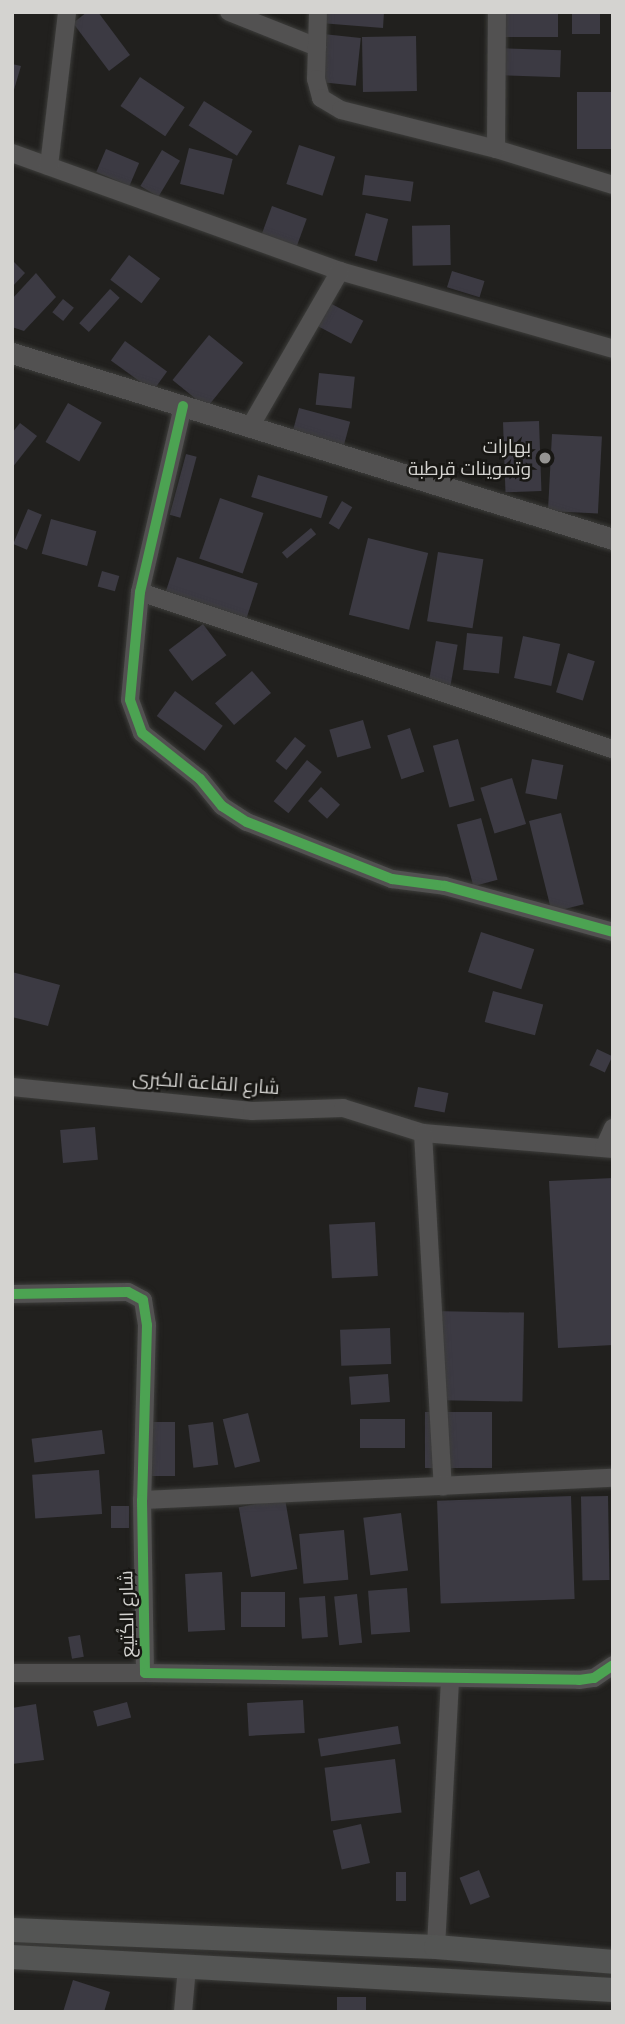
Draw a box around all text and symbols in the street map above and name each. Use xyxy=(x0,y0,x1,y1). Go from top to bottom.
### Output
place label: بهارات وتموينات قرطبة xyxy=(408,436,531,480)
marker: بهارات وتموينات قرطبة xyxy=(537,450,553,466)
street label: شارع القاعة الكبرى xyxy=(132,1066,280,1100)
street label: شارع الكُتيع xyxy=(115,1570,139,1658)

